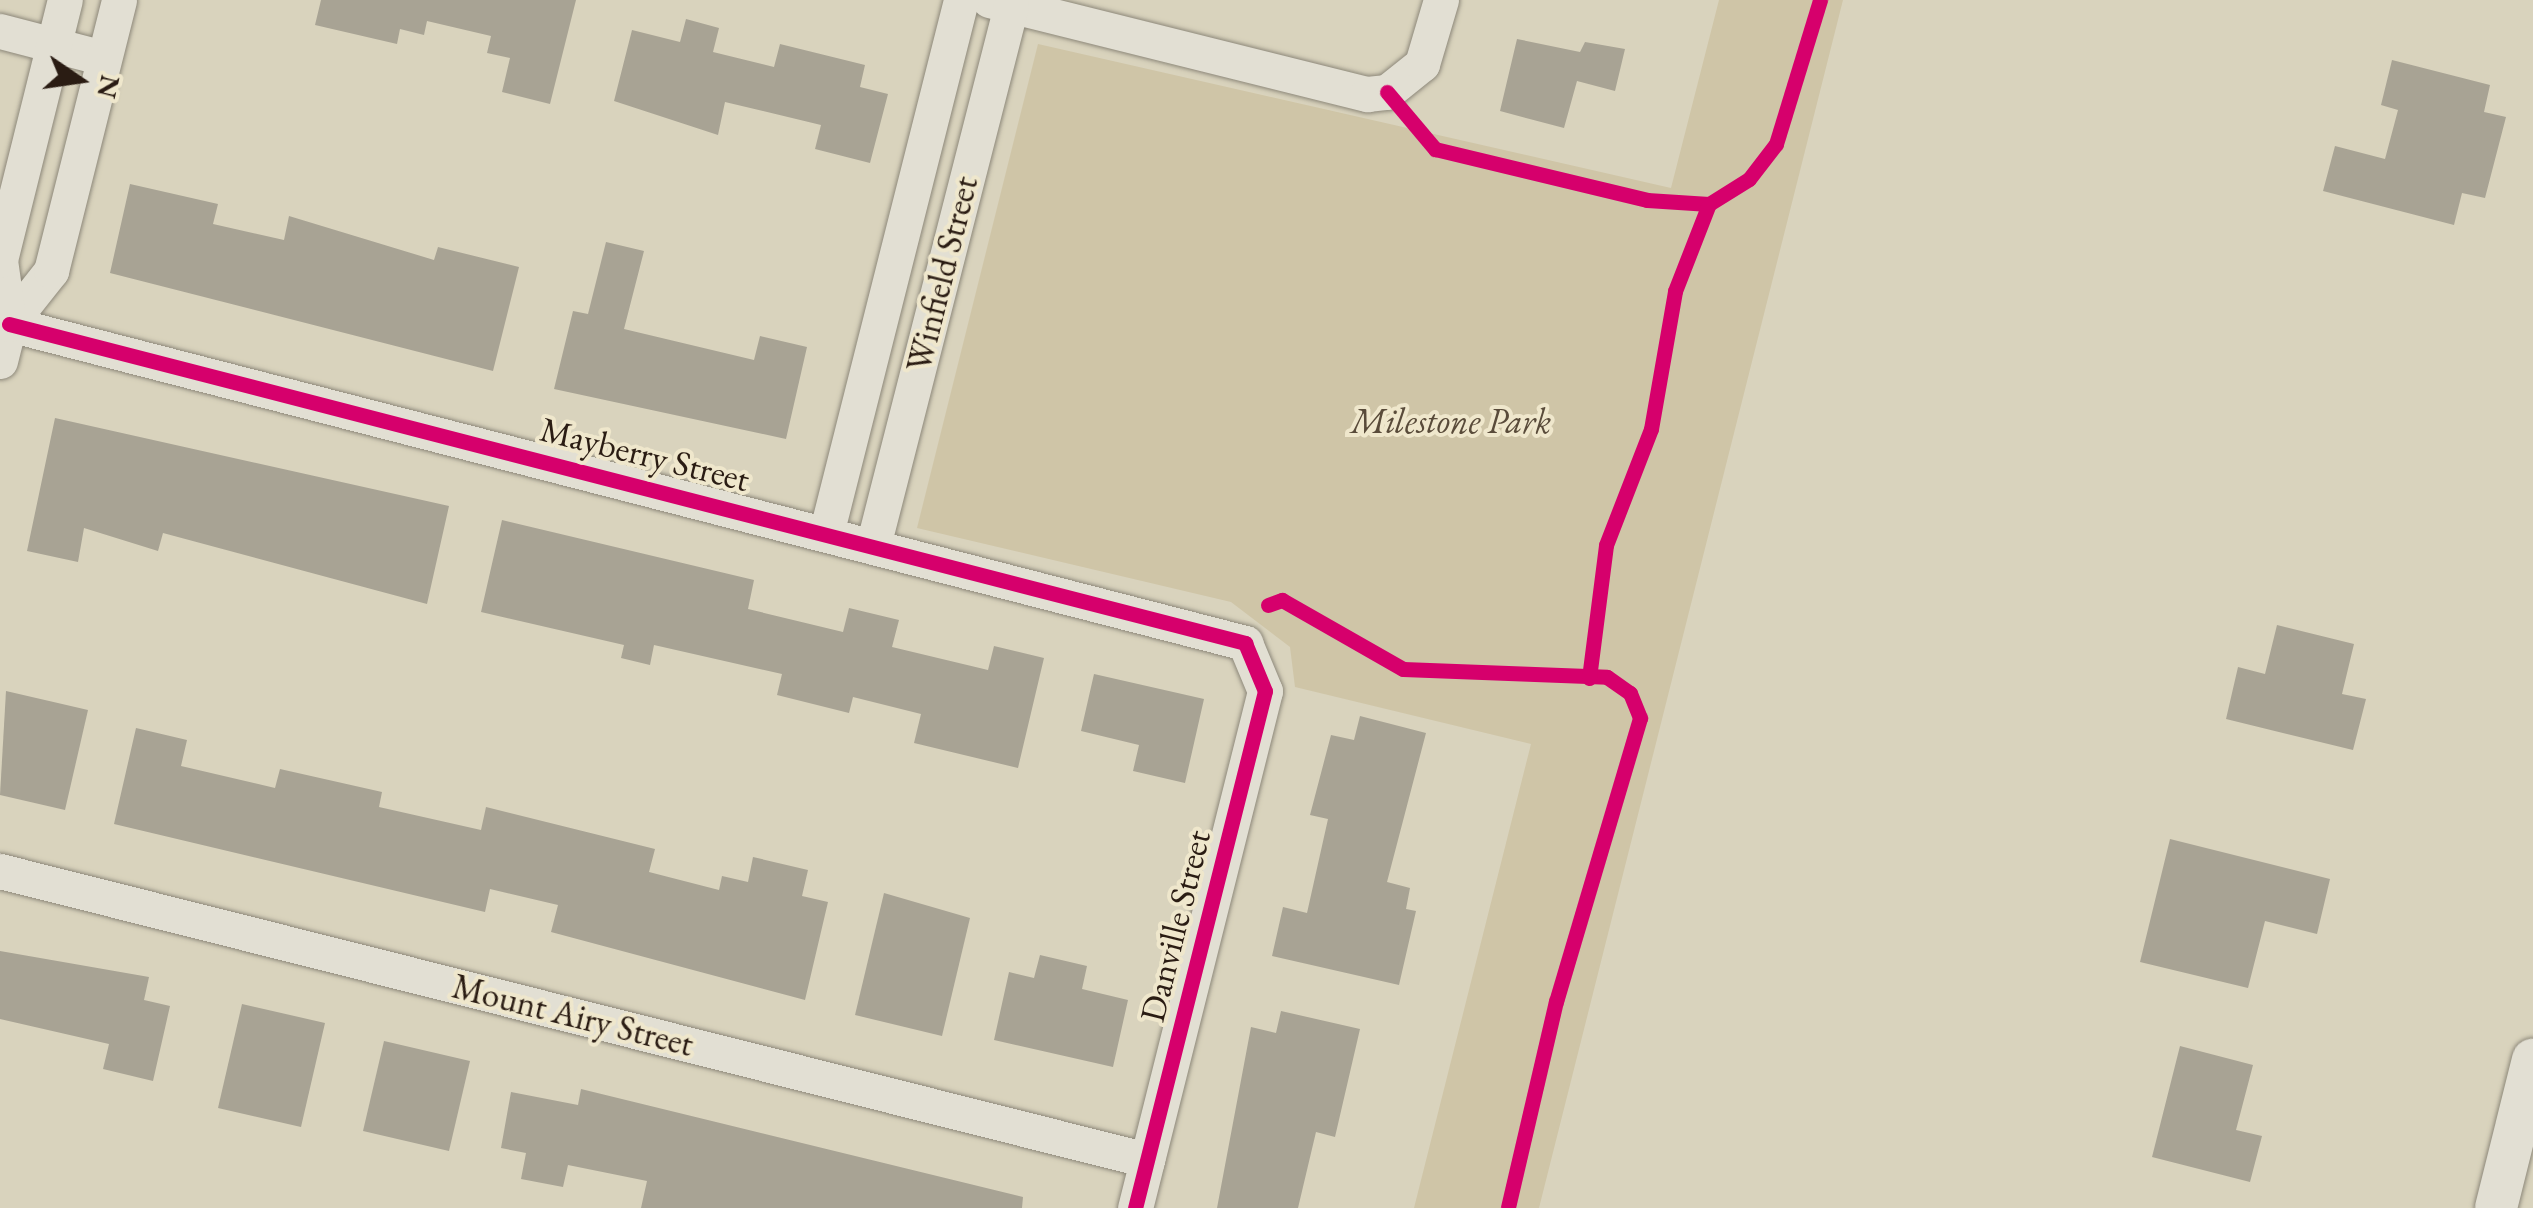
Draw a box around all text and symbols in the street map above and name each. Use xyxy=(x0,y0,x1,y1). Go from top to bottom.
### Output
north arrow xyxy=(30,30,130,130)
text: N xyxy=(89,72,129,102)
street label: Winfield Street xyxy=(897,172,987,376)
park label: Milestone Park xyxy=(1351,400,1551,442)
street label: Mayberry Street xyxy=(536,408,754,500)
street label: Danville Street xyxy=(1131,826,1219,1026)
street label: Mount Airy Street xyxy=(448,965,698,1065)

